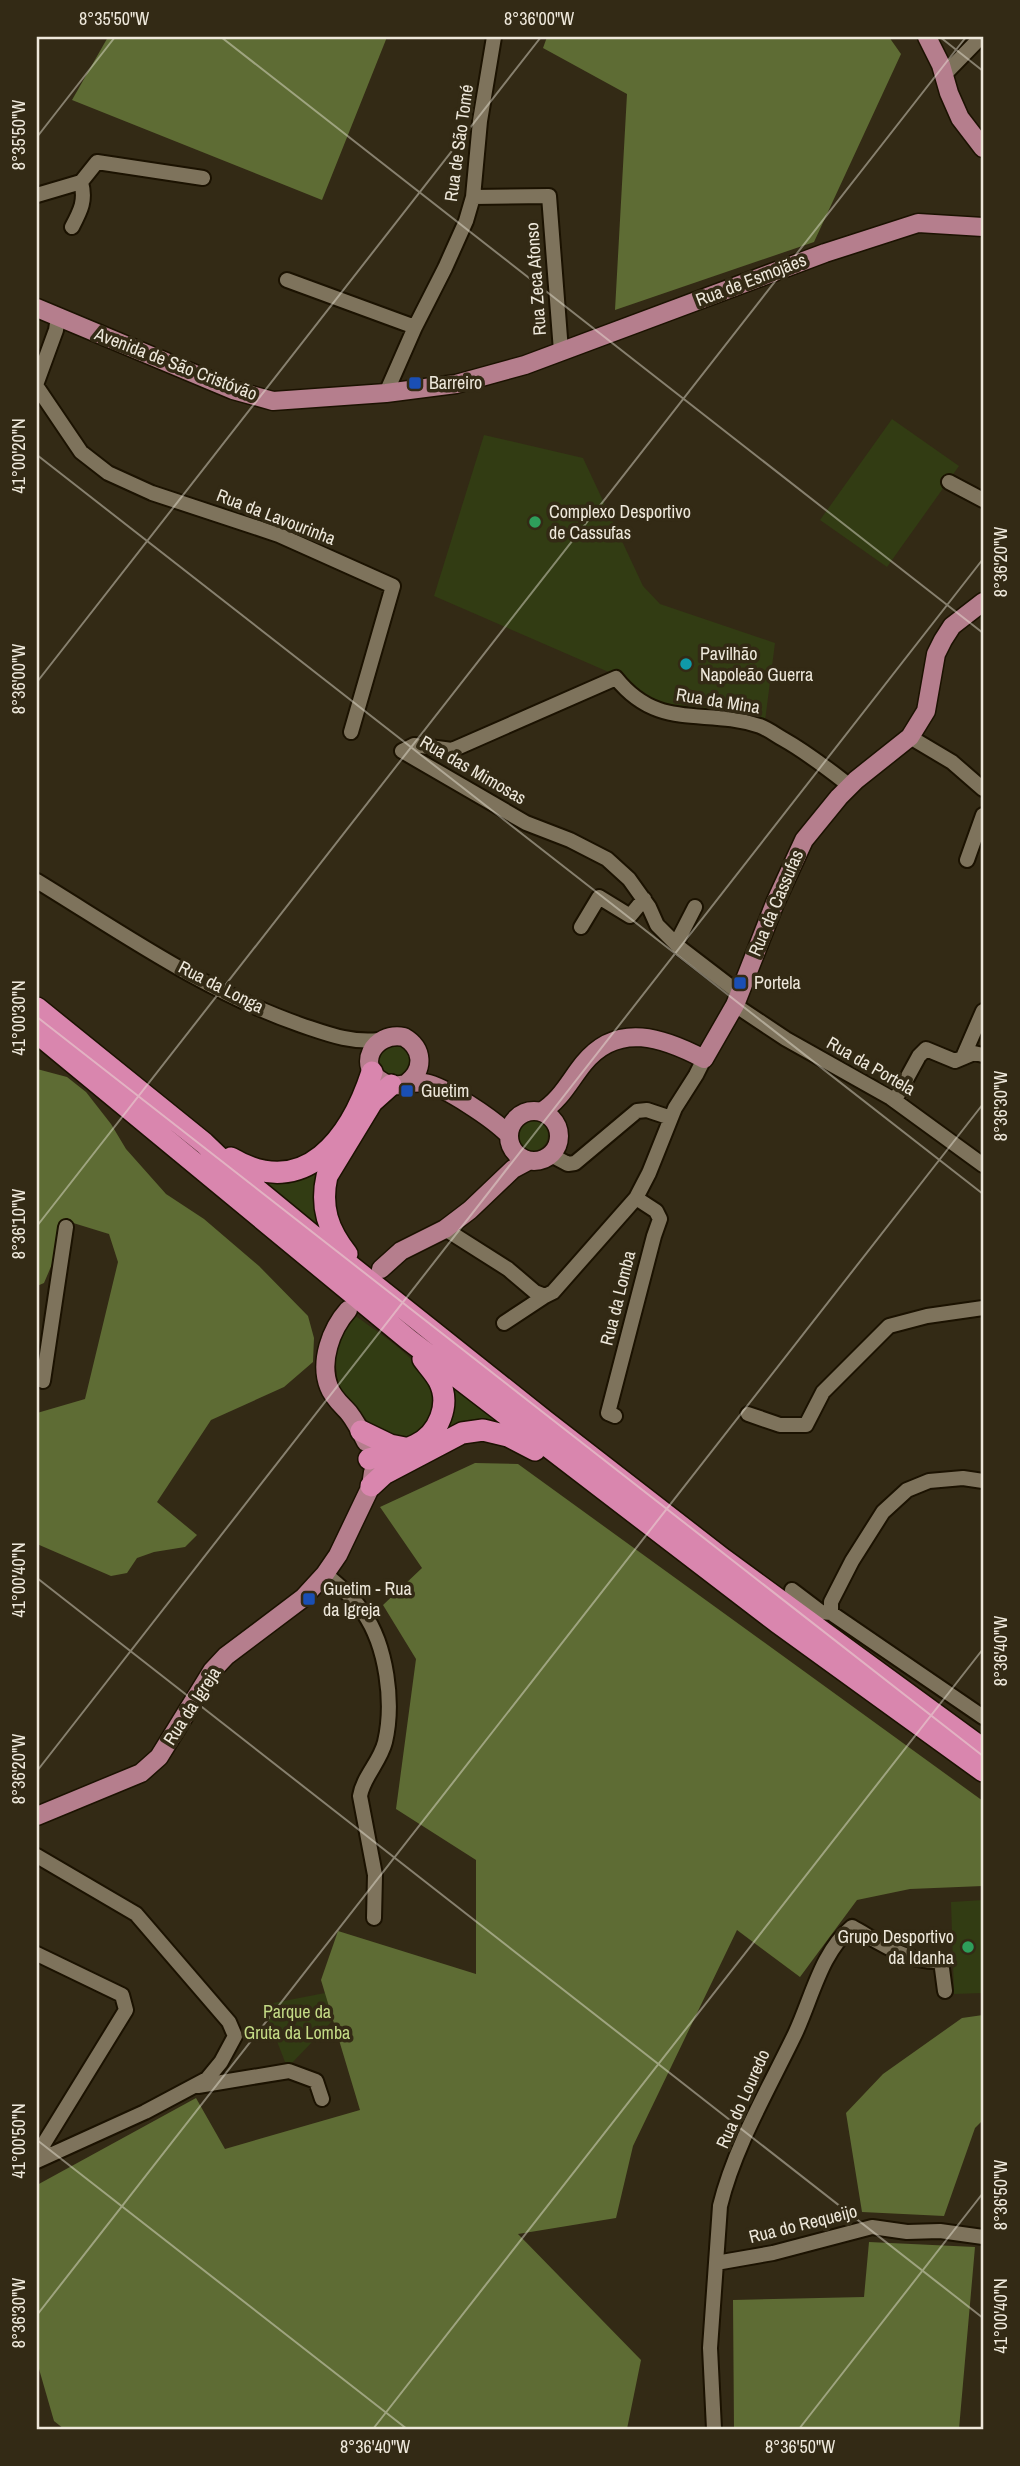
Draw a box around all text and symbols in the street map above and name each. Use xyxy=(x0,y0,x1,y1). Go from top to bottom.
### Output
text: 8°35'50"W xyxy=(79,6,149,31)
text: 8°36'00"W xyxy=(504,6,574,31)
street label: Rua de São Tomé xyxy=(438,83,479,203)
text: 8°35'50"W xyxy=(6,100,31,170)
street label: Rua Zeca Afonso xyxy=(519,222,552,336)
street label: Rua de Esmojães xyxy=(692,247,810,312)
street label: Avenida de São Cristóvão xyxy=(90,321,261,406)
place label: Barreiro xyxy=(429,370,482,395)
marker: Barreiro xyxy=(407,375,423,391)
text: 41°00'20"N xyxy=(6,418,31,494)
street label: Rua da Lavourinha xyxy=(213,482,339,551)
place label: Complexo Desportivo de Cassufas xyxy=(549,499,691,545)
marker: Complexo Desportivo de Cassufas xyxy=(527,514,543,530)
text: 8°36'20"W xyxy=(988,527,1013,597)
place label: Pavilhão Napoleão Guerra xyxy=(700,641,813,687)
text: 8°36'00"W xyxy=(6,644,31,714)
marker: Pavilhão Napoleão Guerra xyxy=(678,656,694,672)
street label: Rua da Mina xyxy=(674,682,762,719)
street label: Rua das Mimosas xyxy=(415,729,531,810)
street label: Rua da Cassufas xyxy=(742,846,809,960)
street label: Rua da Longa xyxy=(174,954,268,1019)
place label: Portela xyxy=(754,970,801,995)
marker: Portela xyxy=(732,975,748,991)
text: 41°00'30"N xyxy=(6,980,31,1056)
street label: Rua da Portela xyxy=(822,1030,920,1101)
text: 8°36'30"W xyxy=(988,1071,1013,1141)
place label: Guetim xyxy=(421,1078,469,1103)
marker: Guetim xyxy=(399,1083,415,1099)
text: 8°36'10"W xyxy=(6,1189,31,1259)
street label: Rua da Lomba xyxy=(594,1248,641,1348)
text: 41°00'40"N xyxy=(6,1542,31,1618)
place label: Guetim - Rua da Igreja xyxy=(323,1576,412,1622)
marker: Guetim - Rua da Igreja xyxy=(301,1591,317,1607)
text: 8°36'40"W xyxy=(988,1616,1013,1686)
street label: Rua da Igreja xyxy=(157,1662,226,1750)
text: 8°36'20"W xyxy=(6,1734,31,1804)
place label: Grupo Desportivo da Idanha xyxy=(838,1924,954,1970)
marker: Grupo Desportivo da Idanha xyxy=(960,1939,976,1955)
park label: Parque da Gruta da Lomba xyxy=(244,1999,350,2045)
street label: Rua do Louredo xyxy=(710,2045,775,2152)
text: 41°00'50"N xyxy=(6,2103,31,2179)
text: 8°36'50"W xyxy=(988,2160,1013,2230)
street label: Rua do Requeijo xyxy=(746,2198,860,2249)
text: 8°36'30"W xyxy=(6,2278,31,2348)
text: 41°00'40"N xyxy=(988,2278,1013,2354)
text: 8°36'40"W xyxy=(340,2434,410,2459)
text: 8°36'50"W xyxy=(765,2434,835,2459)

